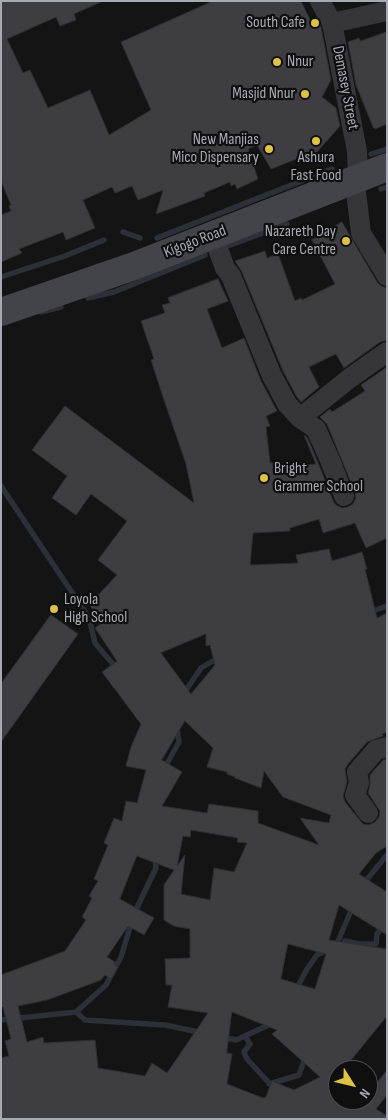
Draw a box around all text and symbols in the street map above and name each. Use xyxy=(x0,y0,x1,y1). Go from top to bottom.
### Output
place label: South Cafe xyxy=(246,13,305,33)
marker: South Cafe xyxy=(309,17,321,29)
street label: Demasey Street xyxy=(327,44,363,132)
place label: Nnur xyxy=(287,52,313,72)
marker: Nnur xyxy=(271,56,283,68)
place label: Masjid Nnur xyxy=(232,84,295,104)
marker: Masjid Nnur xyxy=(299,88,311,100)
place label: New Manjias Mico Dispensary xyxy=(172,130,259,168)
marker: Ashura Fast Food xyxy=(310,135,322,147)
marker: New Manjias Mico Dispensary xyxy=(263,143,275,155)
place label: Ashura Fast Food xyxy=(291,148,341,186)
street label: Kigogo Road xyxy=(161,221,229,263)
place label: Nazareth Day Care Centre xyxy=(265,222,336,260)
marker: Nazareth Day Care Centre xyxy=(340,235,352,247)
place label: Bright Grammer School xyxy=(274,459,363,497)
marker: Bright Grammer School xyxy=(258,472,270,484)
place label: Loyola High School xyxy=(64,590,127,628)
marker: Loyola High School xyxy=(48,603,60,615)
north arrow xyxy=(328,1060,378,1110)
text: N xyxy=(356,1085,374,1102)

